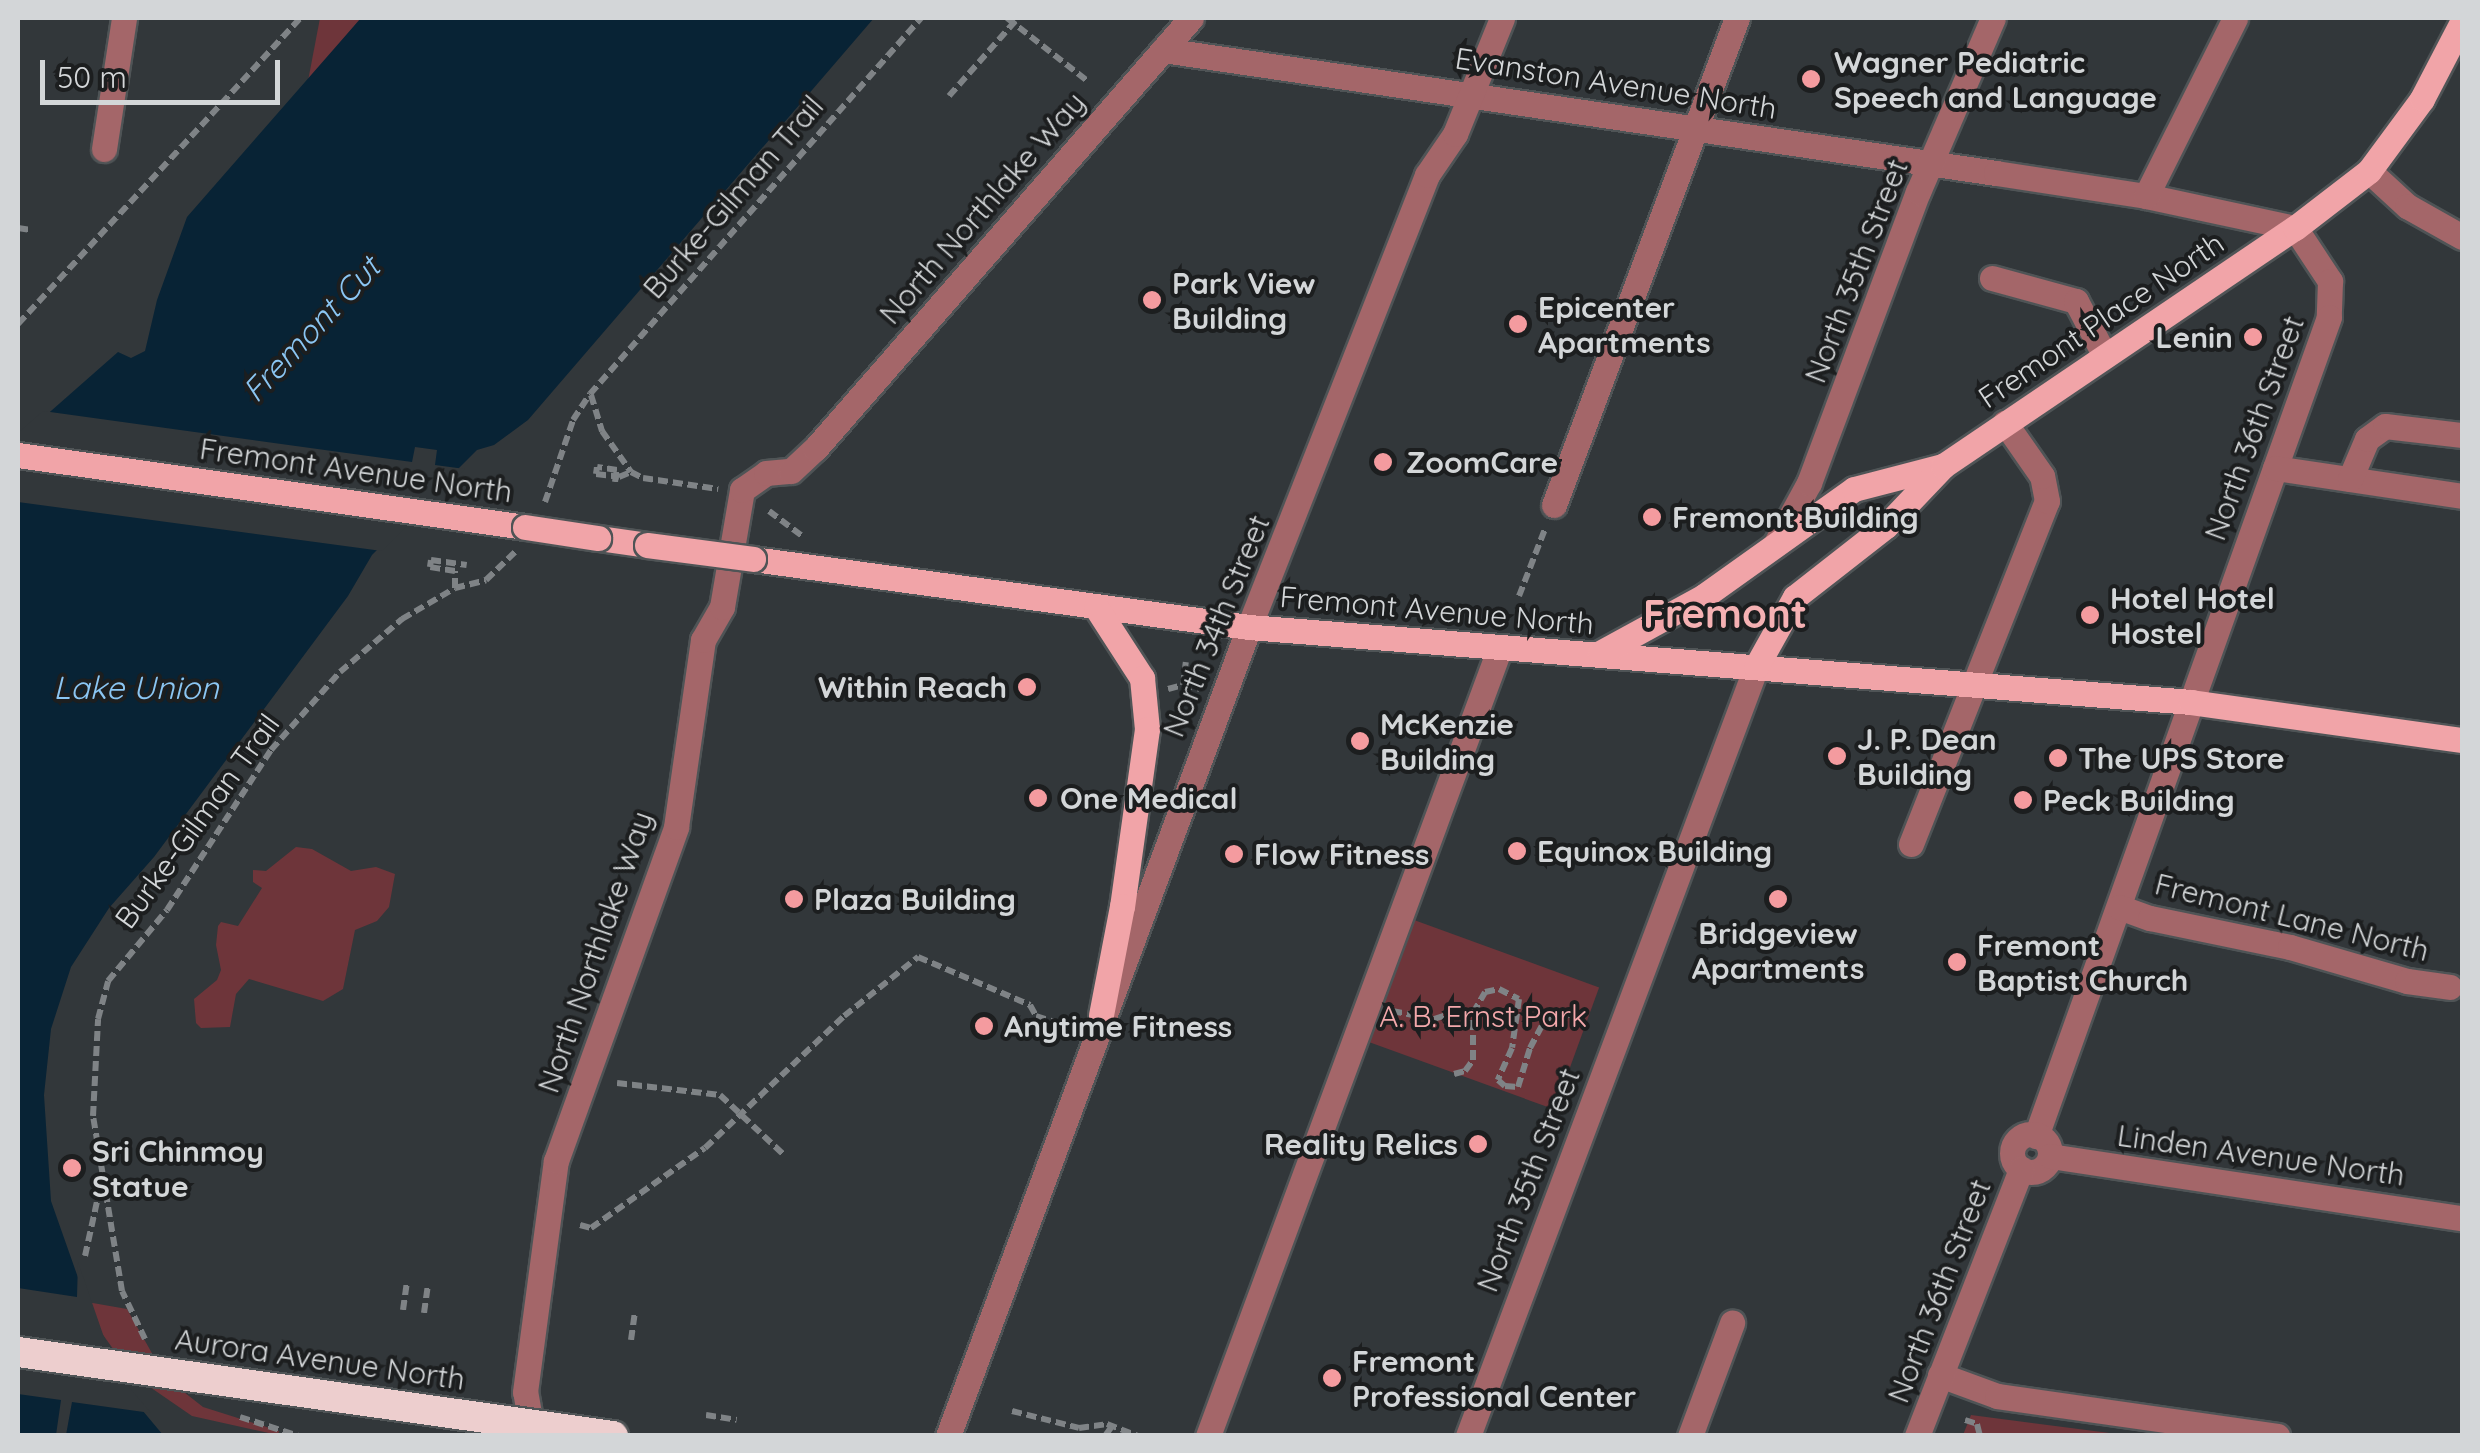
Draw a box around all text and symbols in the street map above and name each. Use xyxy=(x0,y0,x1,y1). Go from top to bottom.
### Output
scale bar xyxy=(45,40,285,102)
street label: Evanston Avenue North xyxy=(1453,40,1779,126)
place label: Wagner Pediatric Speech and Language xyxy=(1834,44,2157,114)
text: 50 m xyxy=(57,58,127,96)
marker: Wagner Pediatric Speech and Language xyxy=(1798,66,1824,92)
street label: North Northlake Way xyxy=(872,85,1092,331)
street label: Burke-Gilman Trail xyxy=(635,88,831,306)
street label: North 35th Street xyxy=(1797,154,1915,388)
street label: Fremont Place North xyxy=(1972,225,2230,415)
water label: Fremont Cut xyxy=(234,249,388,409)
place label: Park View Building xyxy=(1172,265,1315,336)
marker: Park View Building xyxy=(1141,289,1163,311)
place label: Epicenter Apartments xyxy=(1538,289,1711,360)
street label: North 36th Street xyxy=(2197,311,2311,545)
marker: Epicenter Apartments xyxy=(1507,313,1529,335)
place label: Lenin xyxy=(2156,319,2233,355)
marker: Lenin xyxy=(2242,326,2264,348)
street label: Fremont Avenue North xyxy=(197,430,515,510)
place label: ZoomCare xyxy=(1406,444,1558,480)
marker: ZoomCare xyxy=(1370,449,1396,475)
place label: Fremont Building xyxy=(1672,499,1919,535)
marker: Fremont Building xyxy=(1641,506,1663,528)
street label: North 34th Street xyxy=(1155,510,1277,742)
street label: Fremont Avenue North xyxy=(1278,578,1596,642)
place label: Hotel Hotel Hostel xyxy=(2110,580,2275,650)
district label: Fremont xyxy=(1643,589,1807,637)
marker: Hotel Hotel Hostel xyxy=(2079,604,2101,626)
water label: Lake Union xyxy=(53,668,219,706)
place label: Within Reach xyxy=(818,669,1007,705)
marker: Within Reach xyxy=(1016,676,1038,698)
place label: McKenzie Building xyxy=(1380,706,1514,776)
street label: Burke-Gilman Trail xyxy=(107,707,287,935)
place label: J. P. Dean Building xyxy=(1857,721,1997,792)
marker: McKenzie Building xyxy=(1349,730,1371,752)
place label: The UPS Store xyxy=(2078,740,2285,776)
marker: J. P. Dean Building xyxy=(1826,745,1848,767)
marker: The UPS Store xyxy=(2047,747,2069,769)
place label: One Medical xyxy=(1060,780,1237,816)
place label: Peck Building xyxy=(2043,782,2235,818)
marker: One Medical xyxy=(1025,785,1051,811)
marker: Peck Building xyxy=(2012,789,2034,811)
street label: North Northlake Way xyxy=(530,807,660,1097)
place label: Equinox Building xyxy=(1537,833,1772,869)
place label: Flow Fitness xyxy=(1254,836,1430,872)
marker: Equinox Building xyxy=(1506,840,1528,862)
marker: Flow Fitness xyxy=(1223,843,1245,865)
street label: Fremont Lane North xyxy=(2151,866,2433,968)
place label: Plaza Building xyxy=(814,881,1016,917)
marker: Plaza Building xyxy=(783,888,805,910)
marker: Bridgeview Apartments xyxy=(1767,888,1789,910)
place label: Bridgeview Apartments xyxy=(1692,915,1864,986)
place label: Fremont Baptist Church xyxy=(1977,927,2188,998)
marker: Fremont Baptist Church xyxy=(1946,951,1968,973)
park label: A. B. Ernst Park xyxy=(1379,998,1587,1034)
place label: Anytime Fitness xyxy=(1004,1008,1232,1044)
marker: Anytime Fitness xyxy=(973,1015,995,1037)
street label: North 35th Street xyxy=(1469,1063,1587,1297)
street label: Linden Avenue North xyxy=(2115,1117,2407,1193)
place label: Reality Relics xyxy=(1264,1126,1458,1162)
place label: Sri Chinmoy Statue xyxy=(92,1133,264,1204)
marker: Reality Relics xyxy=(1467,1133,1489,1155)
marker: Sri Chinmoy Statue xyxy=(61,1157,83,1179)
street label: North 36th Street xyxy=(1880,1174,1998,1408)
street label: Aurora Avenue North xyxy=(173,1321,467,1397)
place label: Fremont Professional Center xyxy=(1352,1343,1636,1414)
marker: Fremont Professional Center xyxy=(1321,1367,1343,1389)

